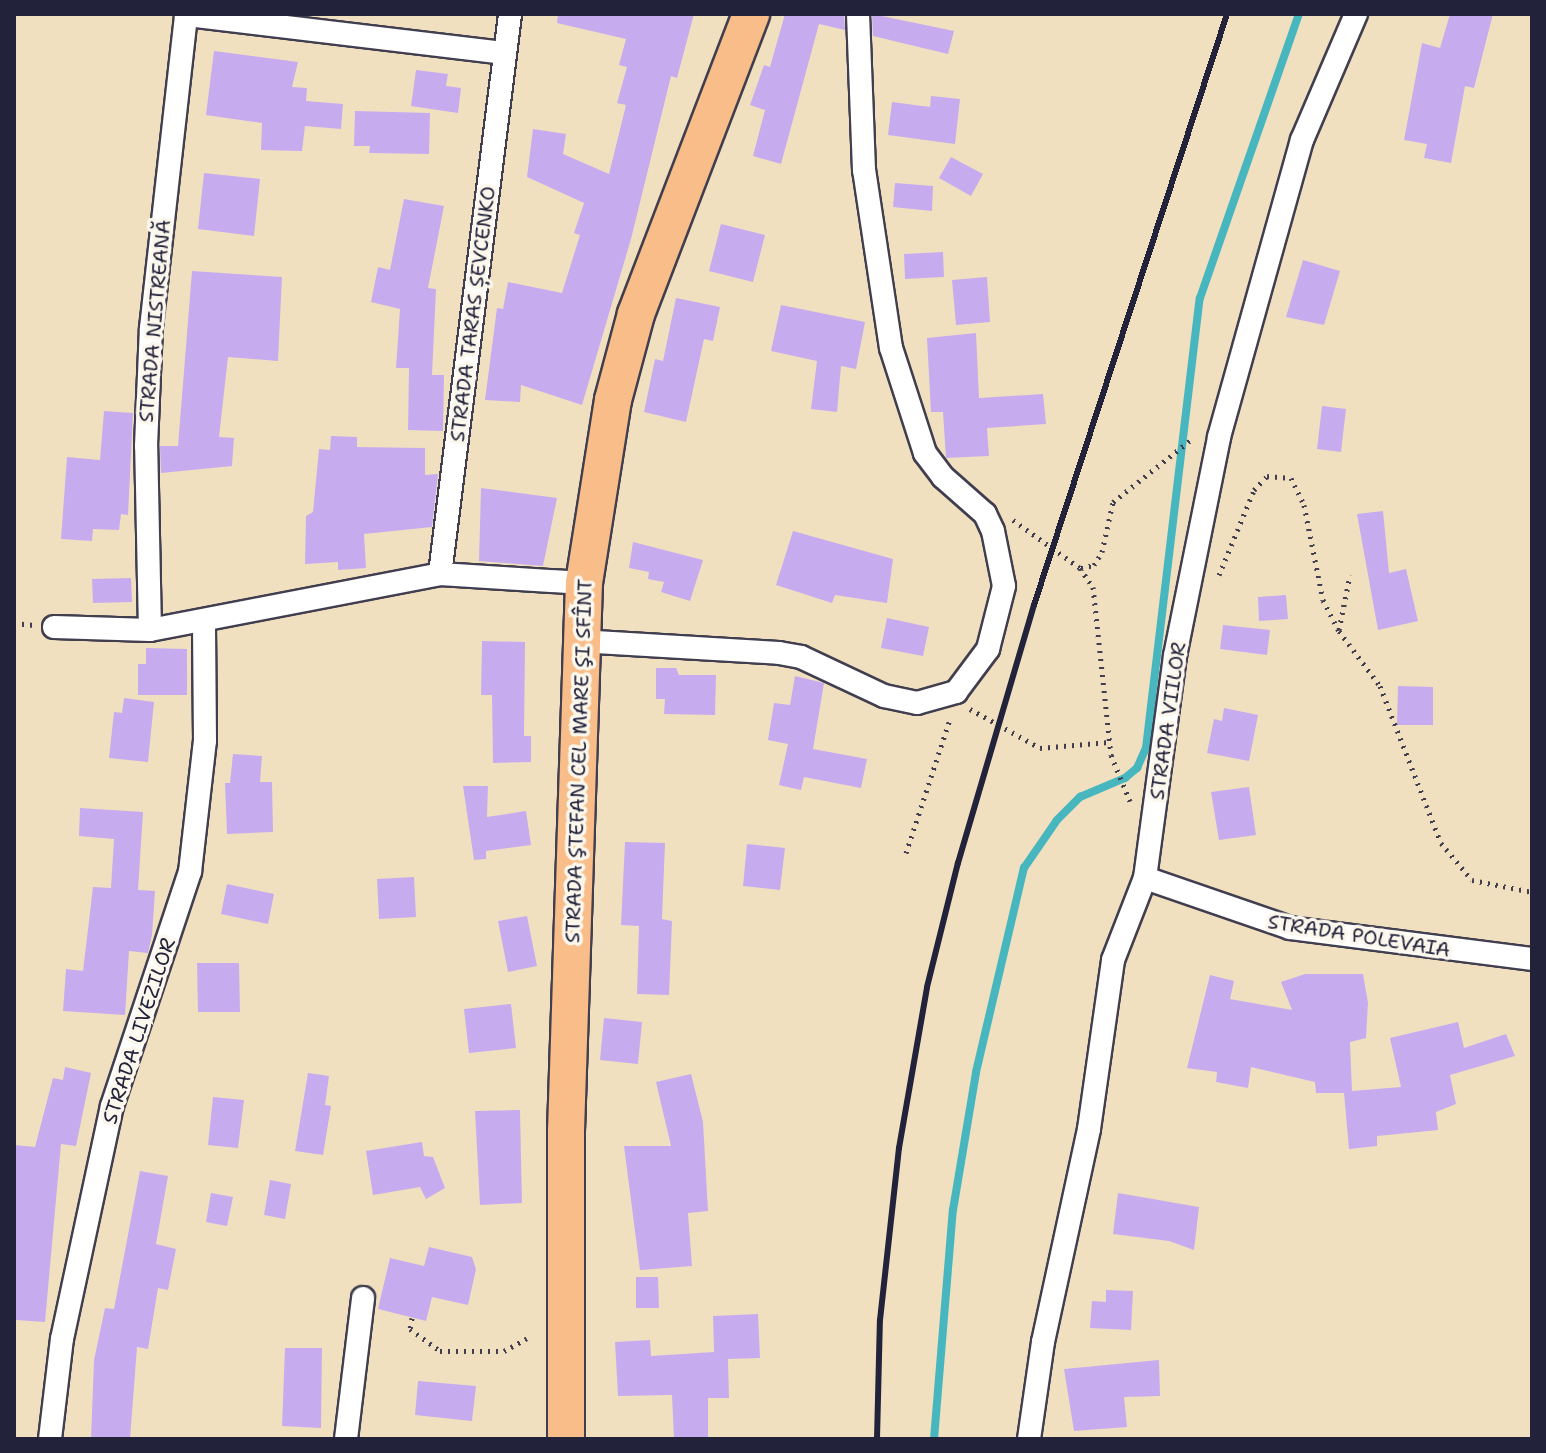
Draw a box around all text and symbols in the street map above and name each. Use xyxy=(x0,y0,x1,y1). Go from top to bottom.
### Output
street label: STRADA TARAS ȘEVCENKO xyxy=(445,185,501,443)
street label: STRADA NISTREANĂ xyxy=(134,219,176,423)
street label: STRADA ŞTEFAN CEL MARE ŞI SFÎNT xyxy=(561,578,597,944)
street label: STRADA VIILOR xyxy=(1145,641,1191,801)
street label: STRADA POLEVAIA xyxy=(1266,910,1452,962)
street label: STRADA LIVEZILOR xyxy=(98,935,180,1127)

